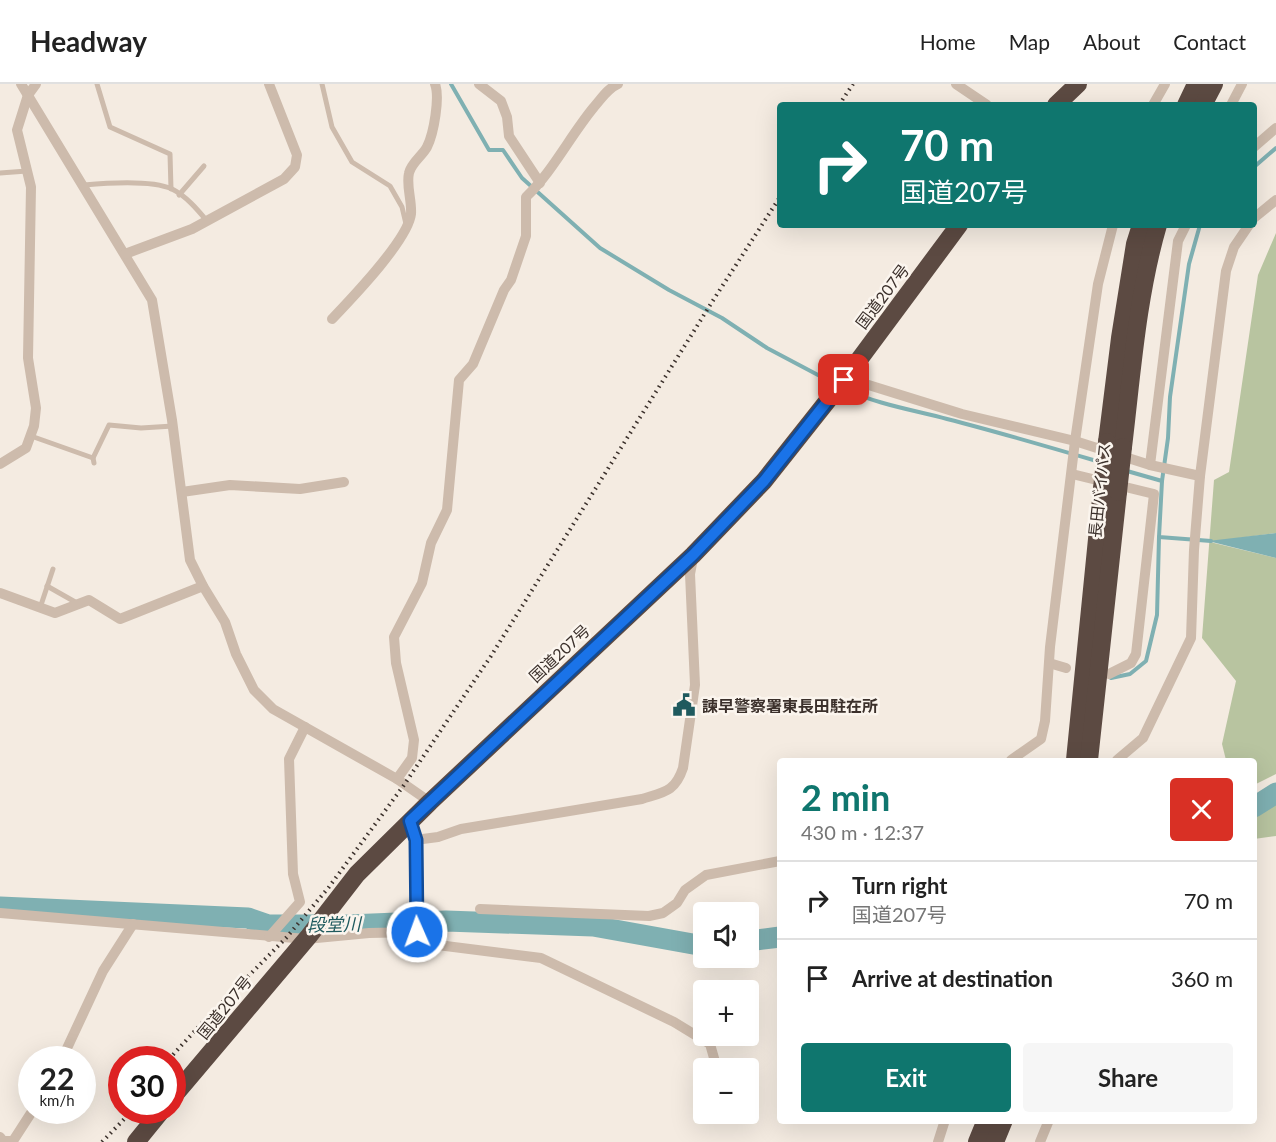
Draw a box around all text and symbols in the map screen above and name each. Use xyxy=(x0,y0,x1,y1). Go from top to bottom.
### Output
text: Headway xyxy=(30,24,147,58)
text: Home xyxy=(920,29,976,54)
text: Map xyxy=(1009,29,1050,54)
text: About xyxy=(1083,29,1140,54)
text: Contact xyxy=(1173,29,1246,54)
text: 70 m xyxy=(900,120,994,170)
icon: right xyxy=(801,126,879,204)
text: 国道207号 xyxy=(900,175,1028,208)
street label: 国道207号 xyxy=(852,260,912,332)
pin xyxy=(818,354,869,405)
icon: arrive xyxy=(827,363,860,396)
street label: 長田バイパス xyxy=(1085,441,1113,539)
street label: 国道207号 xyxy=(525,620,593,686)
public building icon: 諫早警察署東長田駐在所 xyxy=(671,692,697,718)
place label: 諫早警察署東長田駐在所 xyxy=(702,696,878,715)
text: 2 min xyxy=(801,775,890,819)
button: close xyxy=(1170,778,1233,841)
text: 430 m · 12:37 xyxy=(801,820,924,844)
text: Turn right xyxy=(852,872,947,899)
icon: right xyxy=(801,884,834,917)
text: 70 m xyxy=(1184,887,1233,914)
position arrow xyxy=(385,900,449,964)
map controls xyxy=(693,902,759,1124)
button: sound xyxy=(693,902,759,968)
text: 国道207号 xyxy=(852,902,947,926)
water label: 段堂川 xyxy=(307,912,363,935)
icon: arrive xyxy=(801,962,834,995)
text: Arrive at destination xyxy=(852,965,1053,992)
text: 360 m xyxy=(1171,965,1233,992)
street label: 国道207号 xyxy=(193,972,255,1042)
button: + xyxy=(693,980,759,1046)
button: Exit xyxy=(801,1043,1011,1112)
button: Share xyxy=(1023,1043,1233,1112)
speed limit sign: 30 xyxy=(108,1046,186,1124)
button: − xyxy=(693,1058,759,1124)
text: 22 xyxy=(40,1060,74,1096)
text: km/h xyxy=(39,1091,75,1109)

